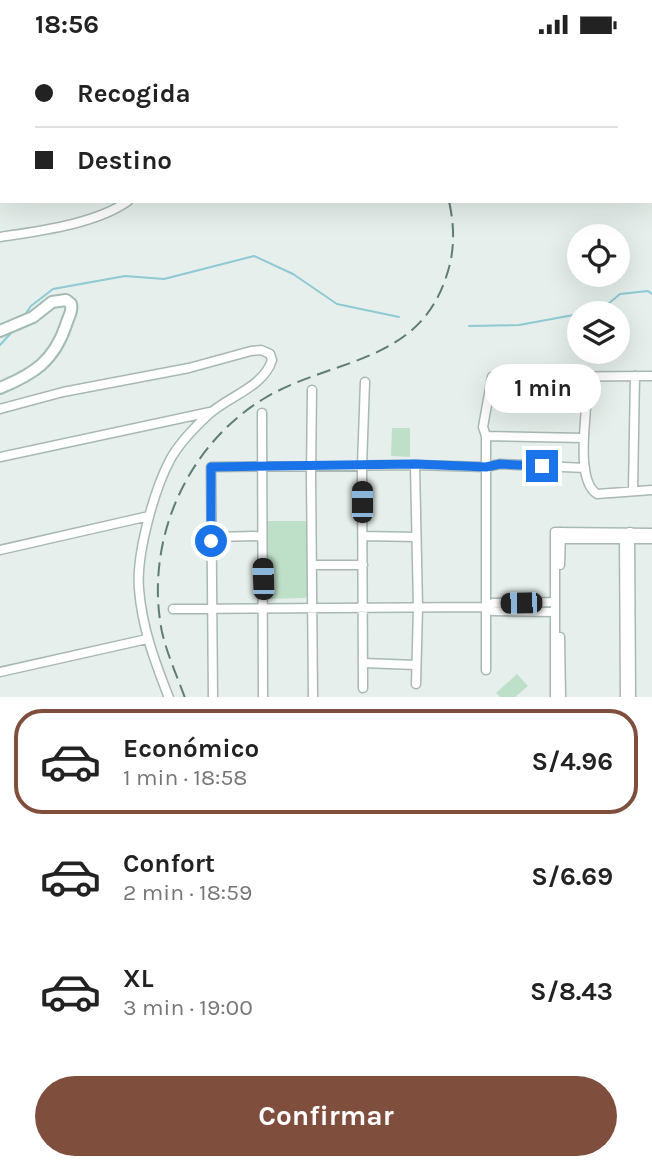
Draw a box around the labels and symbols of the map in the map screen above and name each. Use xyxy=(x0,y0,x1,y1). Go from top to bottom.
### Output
callout: 1 min xyxy=(484,365,600,413)
route end xyxy=(526,450,558,482)
car xyxy=(352,481,373,523)
route start xyxy=(195,525,227,557)
car xyxy=(252,558,275,600)
car xyxy=(500,592,543,614)

